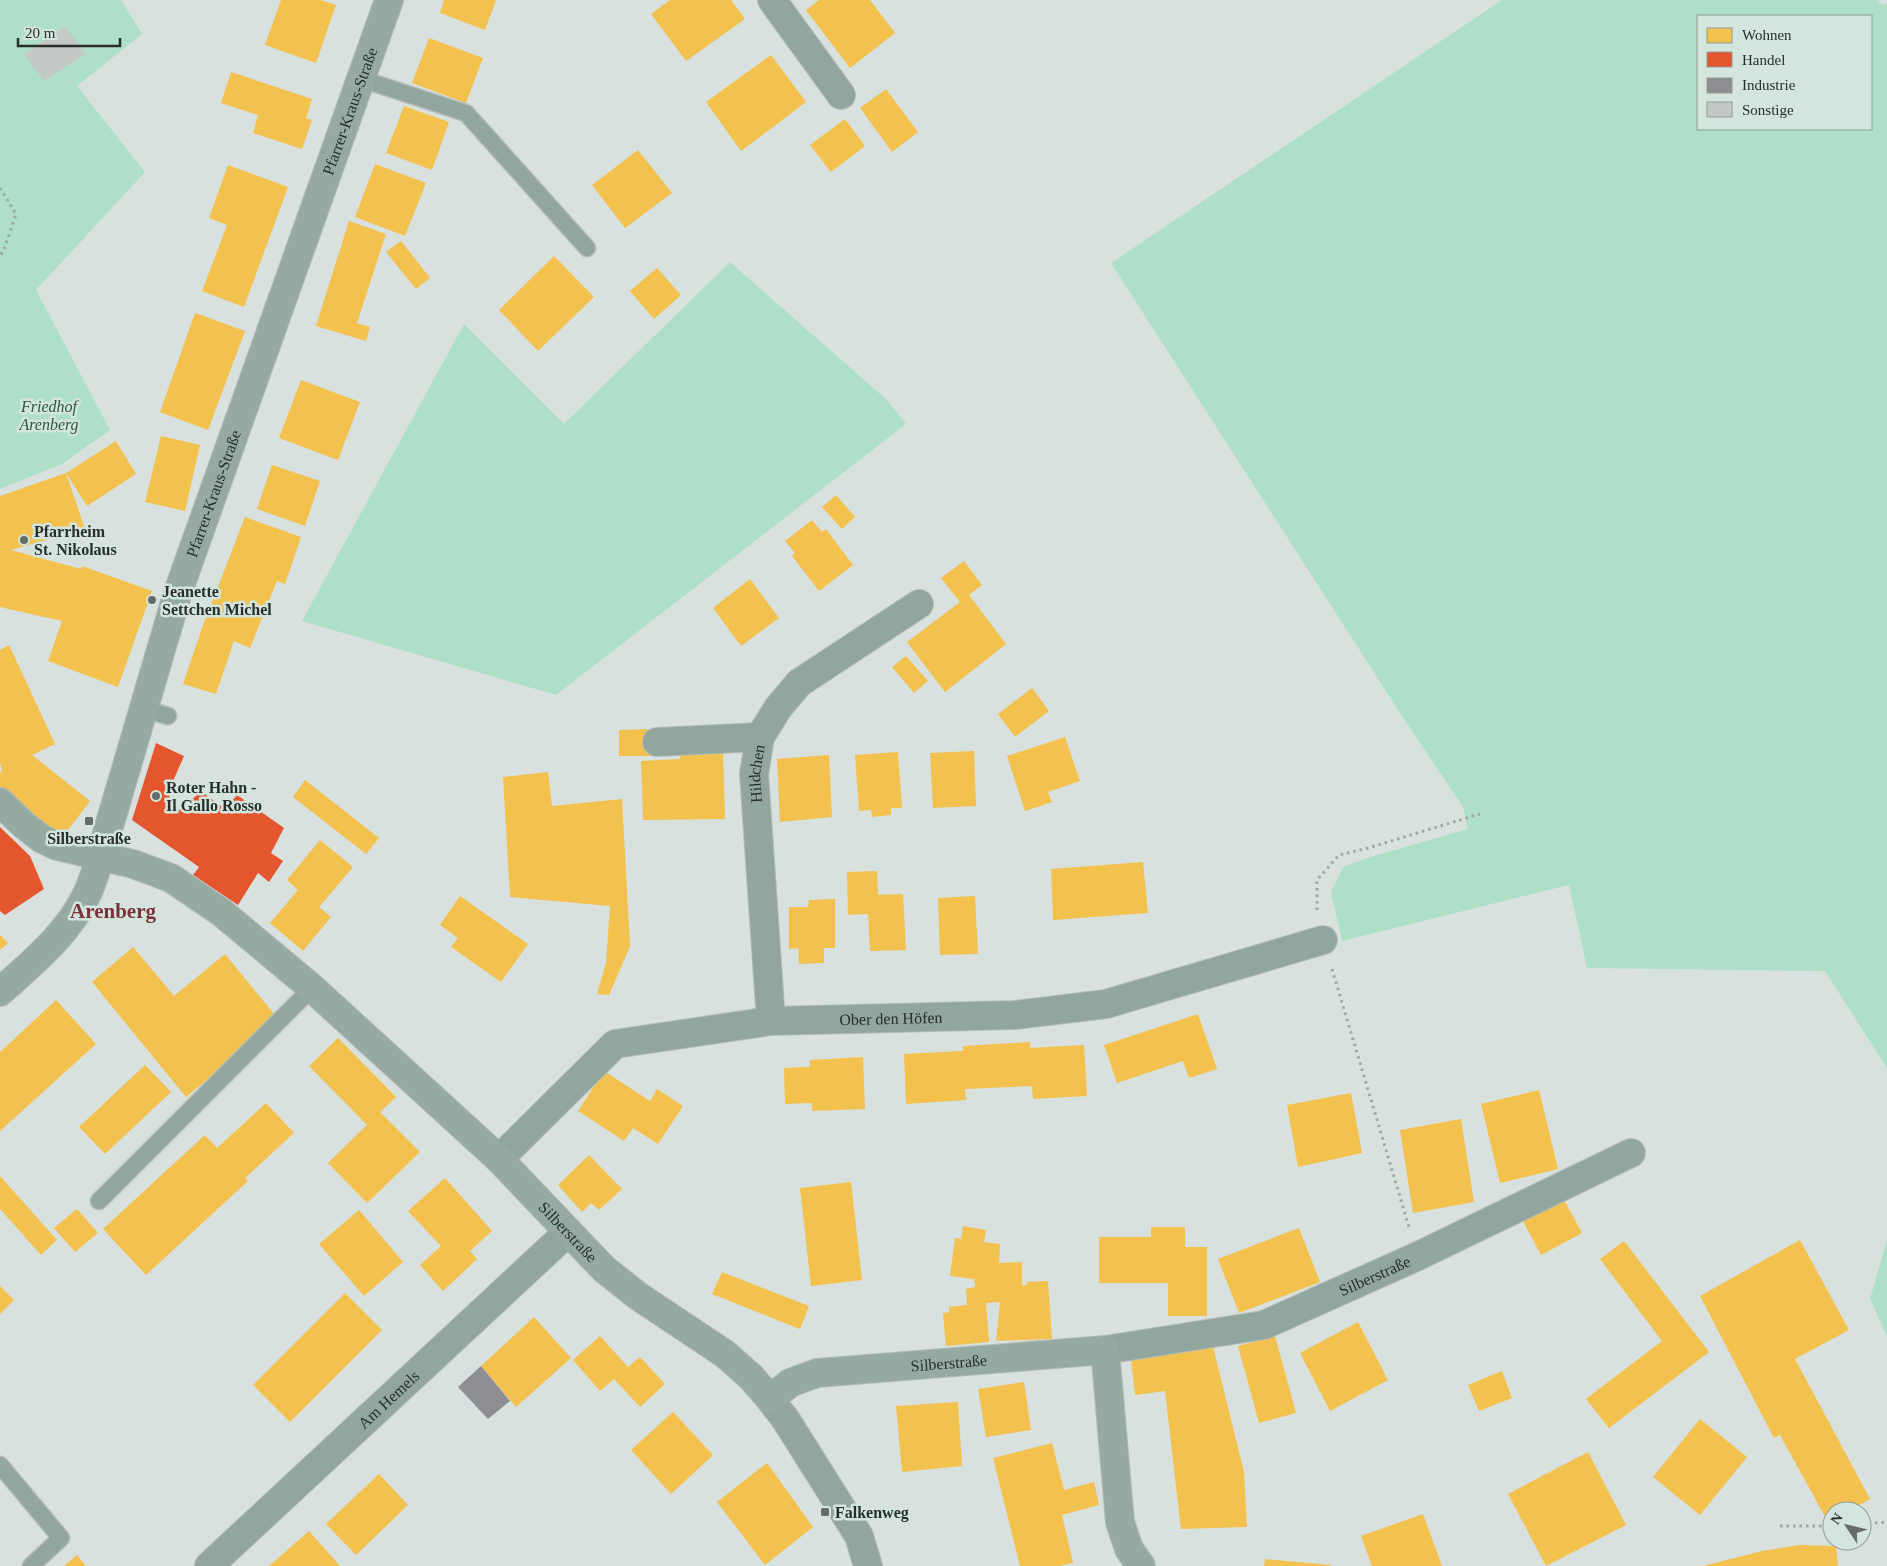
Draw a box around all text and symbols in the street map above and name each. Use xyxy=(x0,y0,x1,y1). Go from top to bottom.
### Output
scale bar xyxy=(18,15,120,47)
legend xyxy=(1697,15,1872,130)
text: 20 m xyxy=(25,25,56,41)
text: Wohnen xyxy=(1742,27,1792,43)
street label: Pfarrer-Kraus-Straße xyxy=(319,45,380,177)
text: Handel xyxy=(1742,52,1785,68)
text: Industrie xyxy=(1742,77,1796,93)
text: Sonstige xyxy=(1742,102,1794,118)
park label: Friedhof Arenberg xyxy=(18,398,80,434)
street label: Pfarrer-Kraus-Straße xyxy=(183,428,244,559)
place label: Pfarrheim St. Nikolaus xyxy=(34,523,117,558)
marker: Pfarrheim St. Nikolaus xyxy=(18,534,30,546)
place label: Jeanette Settchen Michel xyxy=(162,583,272,618)
marker: Jeanette Settchen Michel xyxy=(146,594,158,606)
street label: Hildchen xyxy=(746,743,767,803)
place label: Roter Hahn - Il Gallo Rosso xyxy=(166,779,262,814)
marker: Roter Hahn - Il Gallo Rosso xyxy=(150,790,162,802)
marker: Silberstraße xyxy=(83,815,95,827)
place label: Silberstraße xyxy=(47,830,131,847)
district label: Arenberg xyxy=(70,899,156,923)
street label: Ober den Höfen xyxy=(839,1008,943,1028)
street label: Silberstraße xyxy=(536,1198,601,1265)
street label: Silberstraße xyxy=(1336,1252,1413,1299)
street label: Silberstraße xyxy=(910,1351,988,1374)
street label: Am Hemels xyxy=(354,1367,422,1432)
north arrow xyxy=(1822,1501,1872,1551)
place label: Falkenweg xyxy=(835,1504,909,1522)
marker: Falkenweg xyxy=(819,1506,831,1518)
text: N xyxy=(1828,1510,1846,1527)

